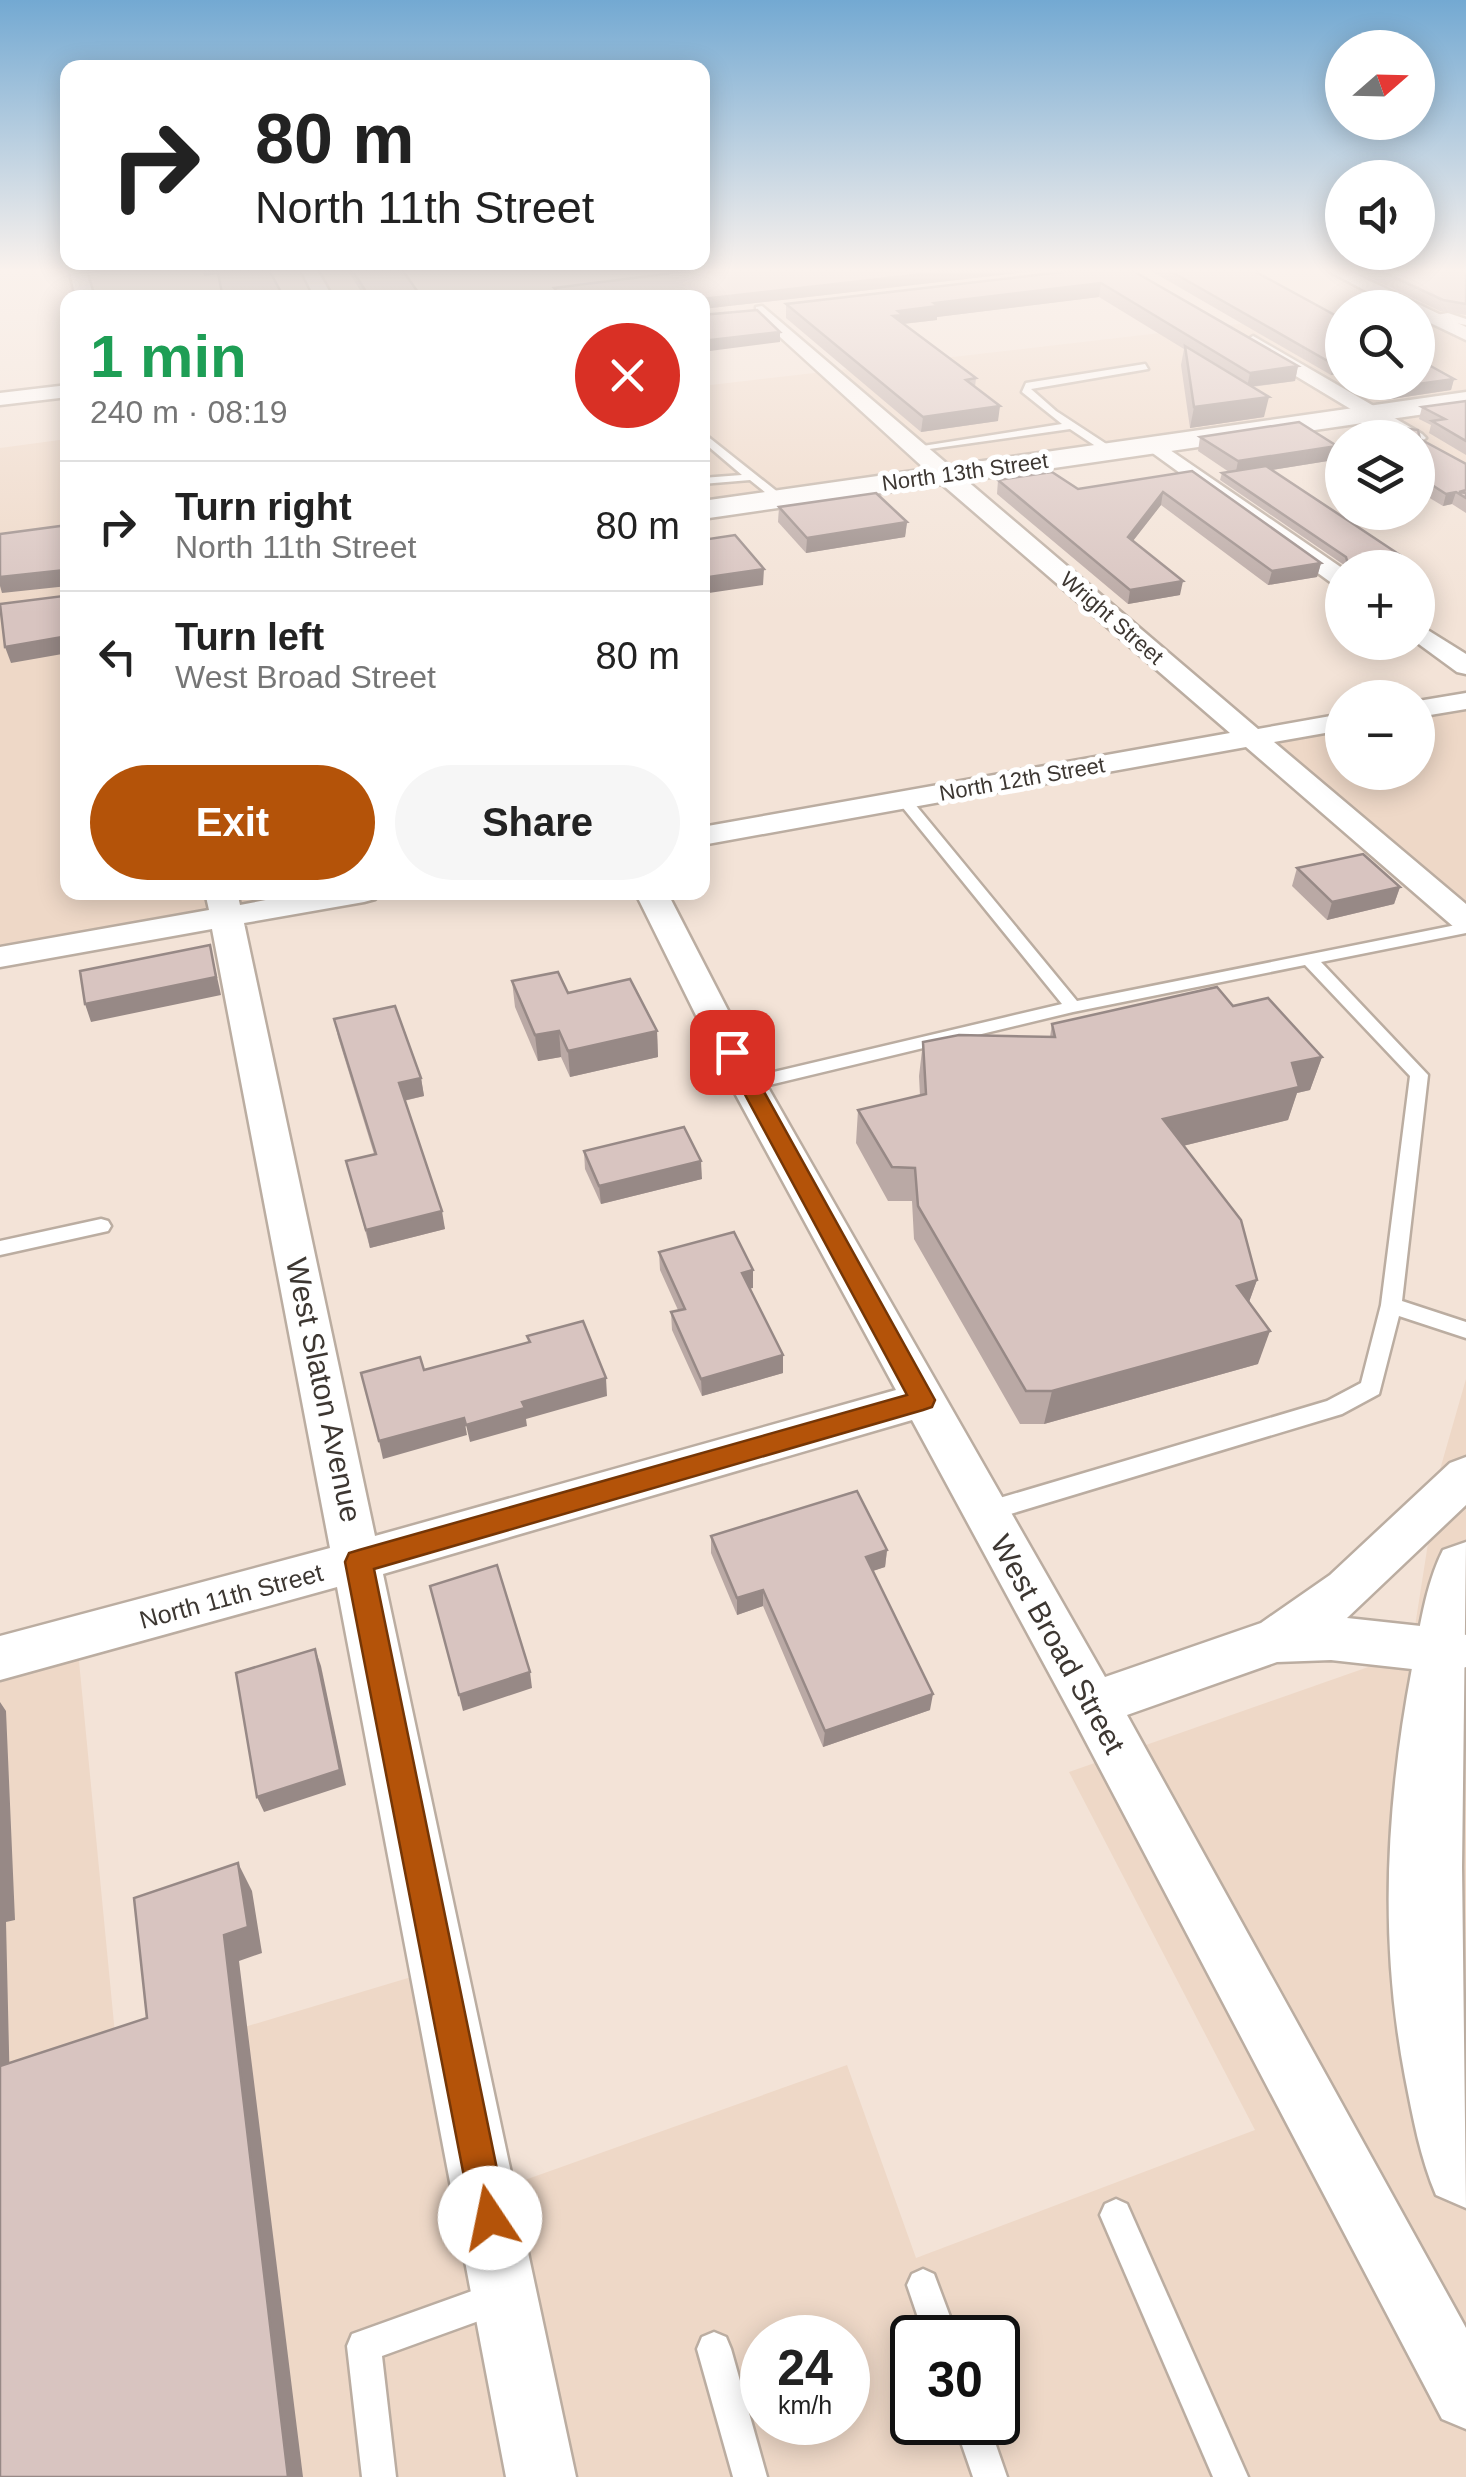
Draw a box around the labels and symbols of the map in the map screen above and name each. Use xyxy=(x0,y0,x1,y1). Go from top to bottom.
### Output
north arrow xyxy=(1325,30,1435,140)
street label: North 13th Street xyxy=(880,448,1050,496)
street label: Wright Street xyxy=(1056,567,1168,669)
street label: North 12th Street xyxy=(937,752,1107,806)
pin xyxy=(690,1010,775,1095)
street label: West Slaton Avenue xyxy=(280,1255,368,1525)
street label: West Broad Street xyxy=(984,1529,1132,1760)
street label: North 11th Street xyxy=(136,1558,326,1634)
position arrow xyxy=(438,2166,542,2270)
speed limit sign: 30 xyxy=(890,2315,1020,2445)

